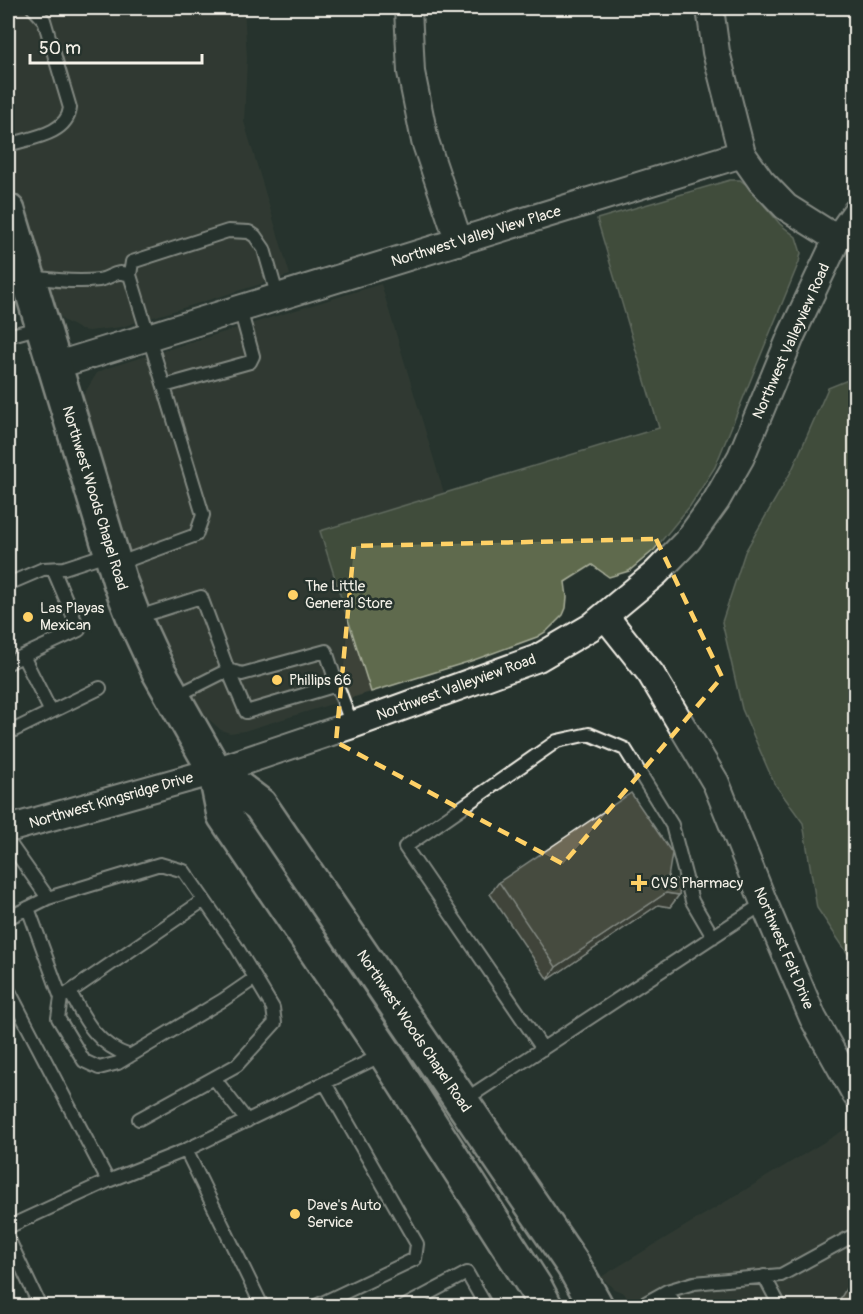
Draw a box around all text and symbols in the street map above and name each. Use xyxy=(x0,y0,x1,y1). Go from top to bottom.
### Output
scale bar xyxy=(30,27,202,65)
text: 50 m xyxy=(39,37,81,60)
street label: Northwest Valley View Place xyxy=(389,201,564,271)
street label: Northwest Valleyview Road xyxy=(749,260,834,422)
street label: Northwest Woods Chapel Road xyxy=(57,404,132,593)
place label: The Little General Store xyxy=(305,577,393,613)
marker: The Little General Store xyxy=(286,588,300,602)
place label: Las Playas Mexican xyxy=(40,599,105,635)
marker: Las Playas Mexican xyxy=(21,610,35,624)
street label: Northwest Valleyview Road xyxy=(374,650,539,725)
place label: Phillips 66 xyxy=(289,671,351,690)
marker: Phillips 66 xyxy=(270,673,284,687)
street label: Northwest Kingsridge Drive xyxy=(27,768,196,833)
place label: CVS Pharmacy xyxy=(651,874,744,893)
marker: CVS Pharmacy xyxy=(632,876,646,890)
street label: Northwest Felt Drive xyxy=(749,884,818,1013)
street label: Northwest Woods Chapel Road xyxy=(352,946,475,1116)
place label: Dave's Auto Service xyxy=(307,1196,381,1232)
marker: Dave's Auto Service xyxy=(288,1207,302,1221)

